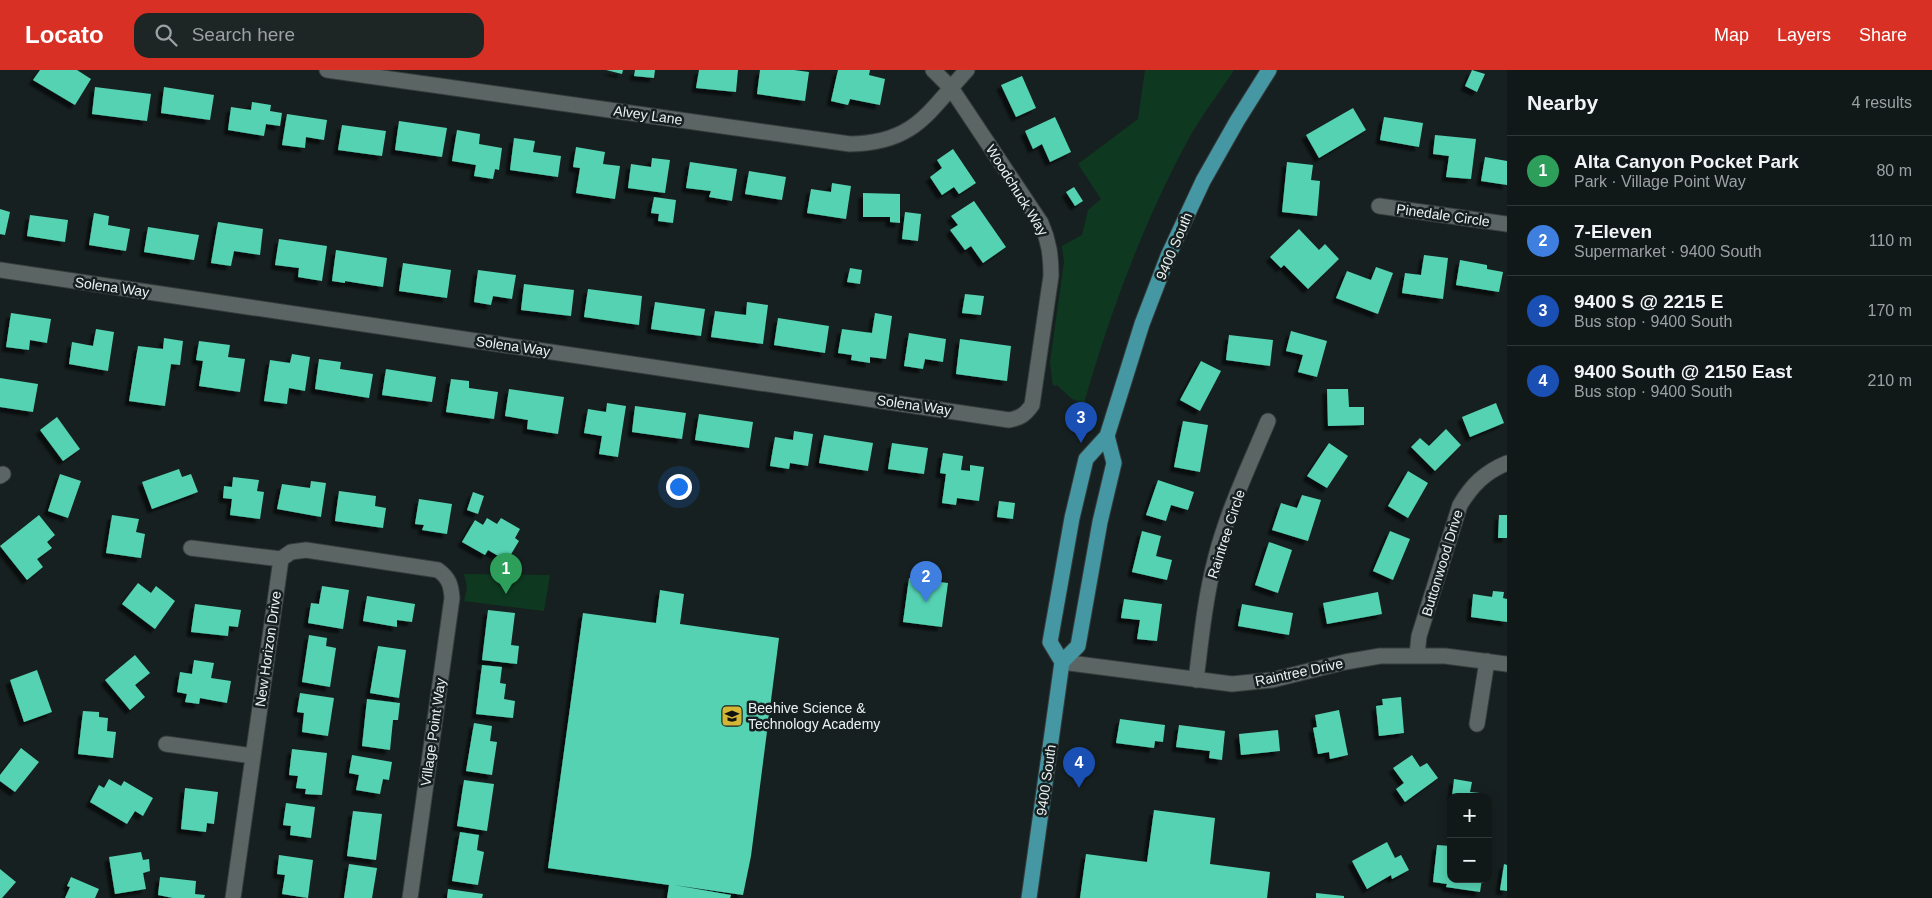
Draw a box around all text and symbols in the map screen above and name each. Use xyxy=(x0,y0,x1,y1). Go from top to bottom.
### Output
search box xyxy=(134,13,484,58)
text: Locato xyxy=(25,21,104,48)
icon: search xyxy=(152,21,180,49)
text: Search here xyxy=(192,24,295,45)
text: Map xyxy=(1714,25,1749,45)
text: Layers xyxy=(1777,25,1831,45)
text: Share xyxy=(1859,25,1907,45)
text: Nearby xyxy=(1527,91,1598,114)
text: 4 results xyxy=(1852,94,1912,111)
street label: Alvey Lane xyxy=(613,102,684,128)
street label: Woodchuck Way xyxy=(983,142,1051,238)
text: Alta Canyon Pocket Park xyxy=(1574,151,1799,172)
text: 1 xyxy=(1539,162,1547,179)
text: 80 m xyxy=(1876,162,1912,179)
text: Park · Village Point Way xyxy=(1574,173,1746,190)
street label: Pinedale Circle xyxy=(1395,201,1491,230)
street label: 9400 South xyxy=(1153,210,1195,282)
text: 7-Eleven xyxy=(1574,221,1652,242)
text: 2 xyxy=(1539,232,1547,249)
text: 110 m xyxy=(1869,232,1912,249)
text: Supermarket · 9400 South xyxy=(1574,243,1762,260)
street label: Solena Way xyxy=(74,274,150,300)
text: 9400 S @ 2215 E xyxy=(1574,291,1724,312)
text: 3 xyxy=(1539,302,1547,319)
text: 170 m xyxy=(1868,302,1912,319)
text: Bus stop · 9400 South xyxy=(1574,313,1732,330)
street label: Solena Way xyxy=(475,333,551,359)
text: 9400 South @ 2150 East xyxy=(1574,361,1792,382)
text: 4 xyxy=(1539,372,1547,389)
text: 210 m xyxy=(1868,372,1912,389)
text: Bus stop · 9400 South xyxy=(1574,383,1732,400)
street label: Solena Way xyxy=(876,392,952,418)
pin: 3 xyxy=(1065,402,1097,443)
your location xyxy=(666,474,692,500)
street label: Raintree Circle xyxy=(1204,487,1248,581)
street label: Buttonwood Drive xyxy=(1418,508,1466,618)
pin: 1 xyxy=(490,553,522,594)
pin: 2 xyxy=(910,561,942,602)
street label: New Horizon Drive xyxy=(252,590,284,708)
street label: Raintree Drive xyxy=(1254,655,1345,689)
street label: Village Point Way xyxy=(417,677,449,787)
place label: Beehive Science & Technology Academy xyxy=(748,700,880,732)
school or university icon: Beehive Science & Technology Academy xyxy=(720,704,744,728)
street label: 9400 South xyxy=(1033,743,1059,817)
pin: 4 xyxy=(1063,747,1095,788)
map controls xyxy=(1447,793,1492,883)
button: + xyxy=(1447,793,1492,838)
button: − xyxy=(1447,838,1492,883)

